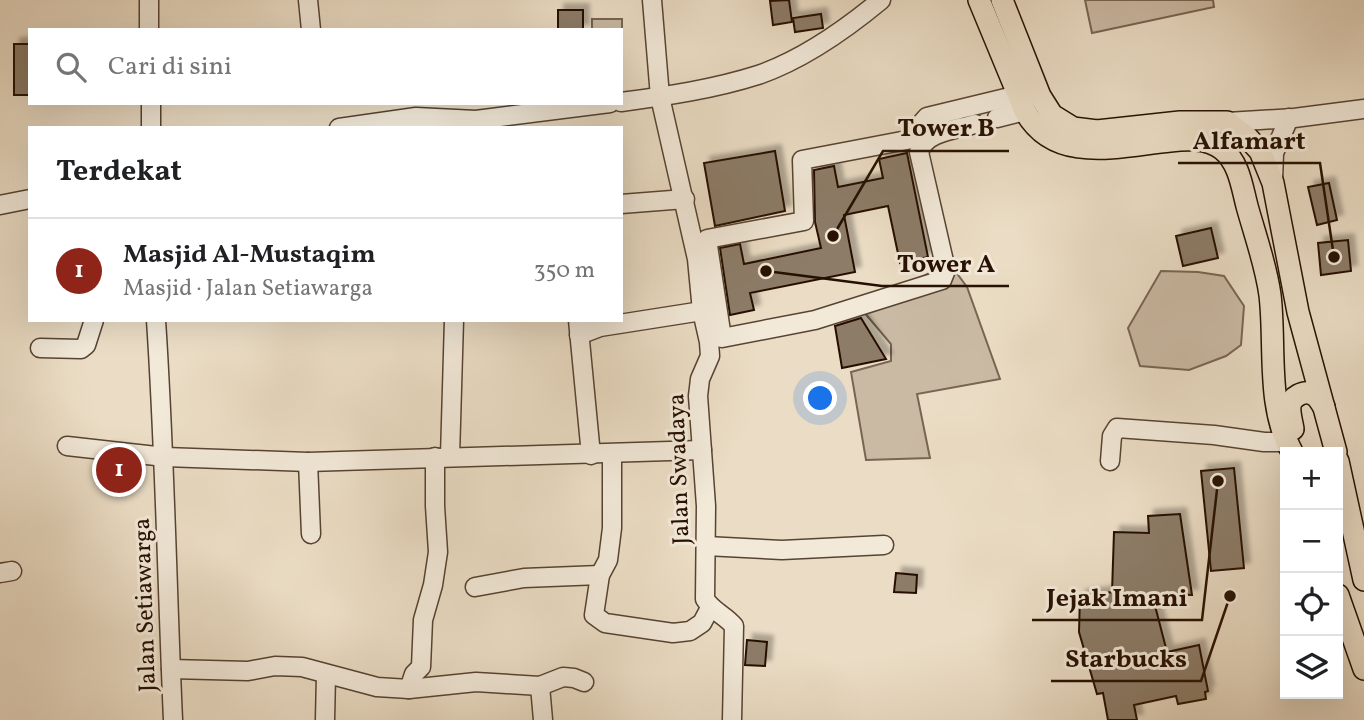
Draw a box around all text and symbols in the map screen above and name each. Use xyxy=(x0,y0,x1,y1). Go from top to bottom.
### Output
search box xyxy=(28,28,623,105)
icon: search xyxy=(52,48,90,86)
text: Cari di sini xyxy=(108,49,232,85)
callout: Tower B xyxy=(883,104,1009,151)
text: Tower B xyxy=(897,111,995,147)
callout: Alfamart xyxy=(1178,116,1320,163)
text: Alfamart xyxy=(1192,124,1306,160)
text: Terdekat xyxy=(56,151,182,193)
text: Masjid Al-Mustaqim xyxy=(123,237,376,273)
callout: Tower A xyxy=(882,239,1009,286)
text: Tower A xyxy=(897,247,996,283)
text: 1 xyxy=(74,255,84,287)
text: 350 m xyxy=(534,255,595,287)
text: Masjid · Jalan Setiawarga xyxy=(123,273,373,305)
your location xyxy=(803,381,837,415)
street label: Jalan Swadaya xyxy=(660,393,700,545)
pin: 1 xyxy=(96,444,142,496)
map controls xyxy=(1280,447,1343,699)
button: + xyxy=(1280,447,1343,510)
button: − xyxy=(1280,510,1343,573)
street label: Jalan Setiawarga xyxy=(126,517,166,693)
callout: Jejak Imani xyxy=(1032,573,1202,620)
button: locate xyxy=(1280,573,1343,636)
text: Jejak Imani xyxy=(1045,581,1188,617)
callout: Starbucks xyxy=(1051,634,1201,681)
button: layers xyxy=(1280,636,1343,699)
text: Starbucks xyxy=(1065,642,1187,678)

